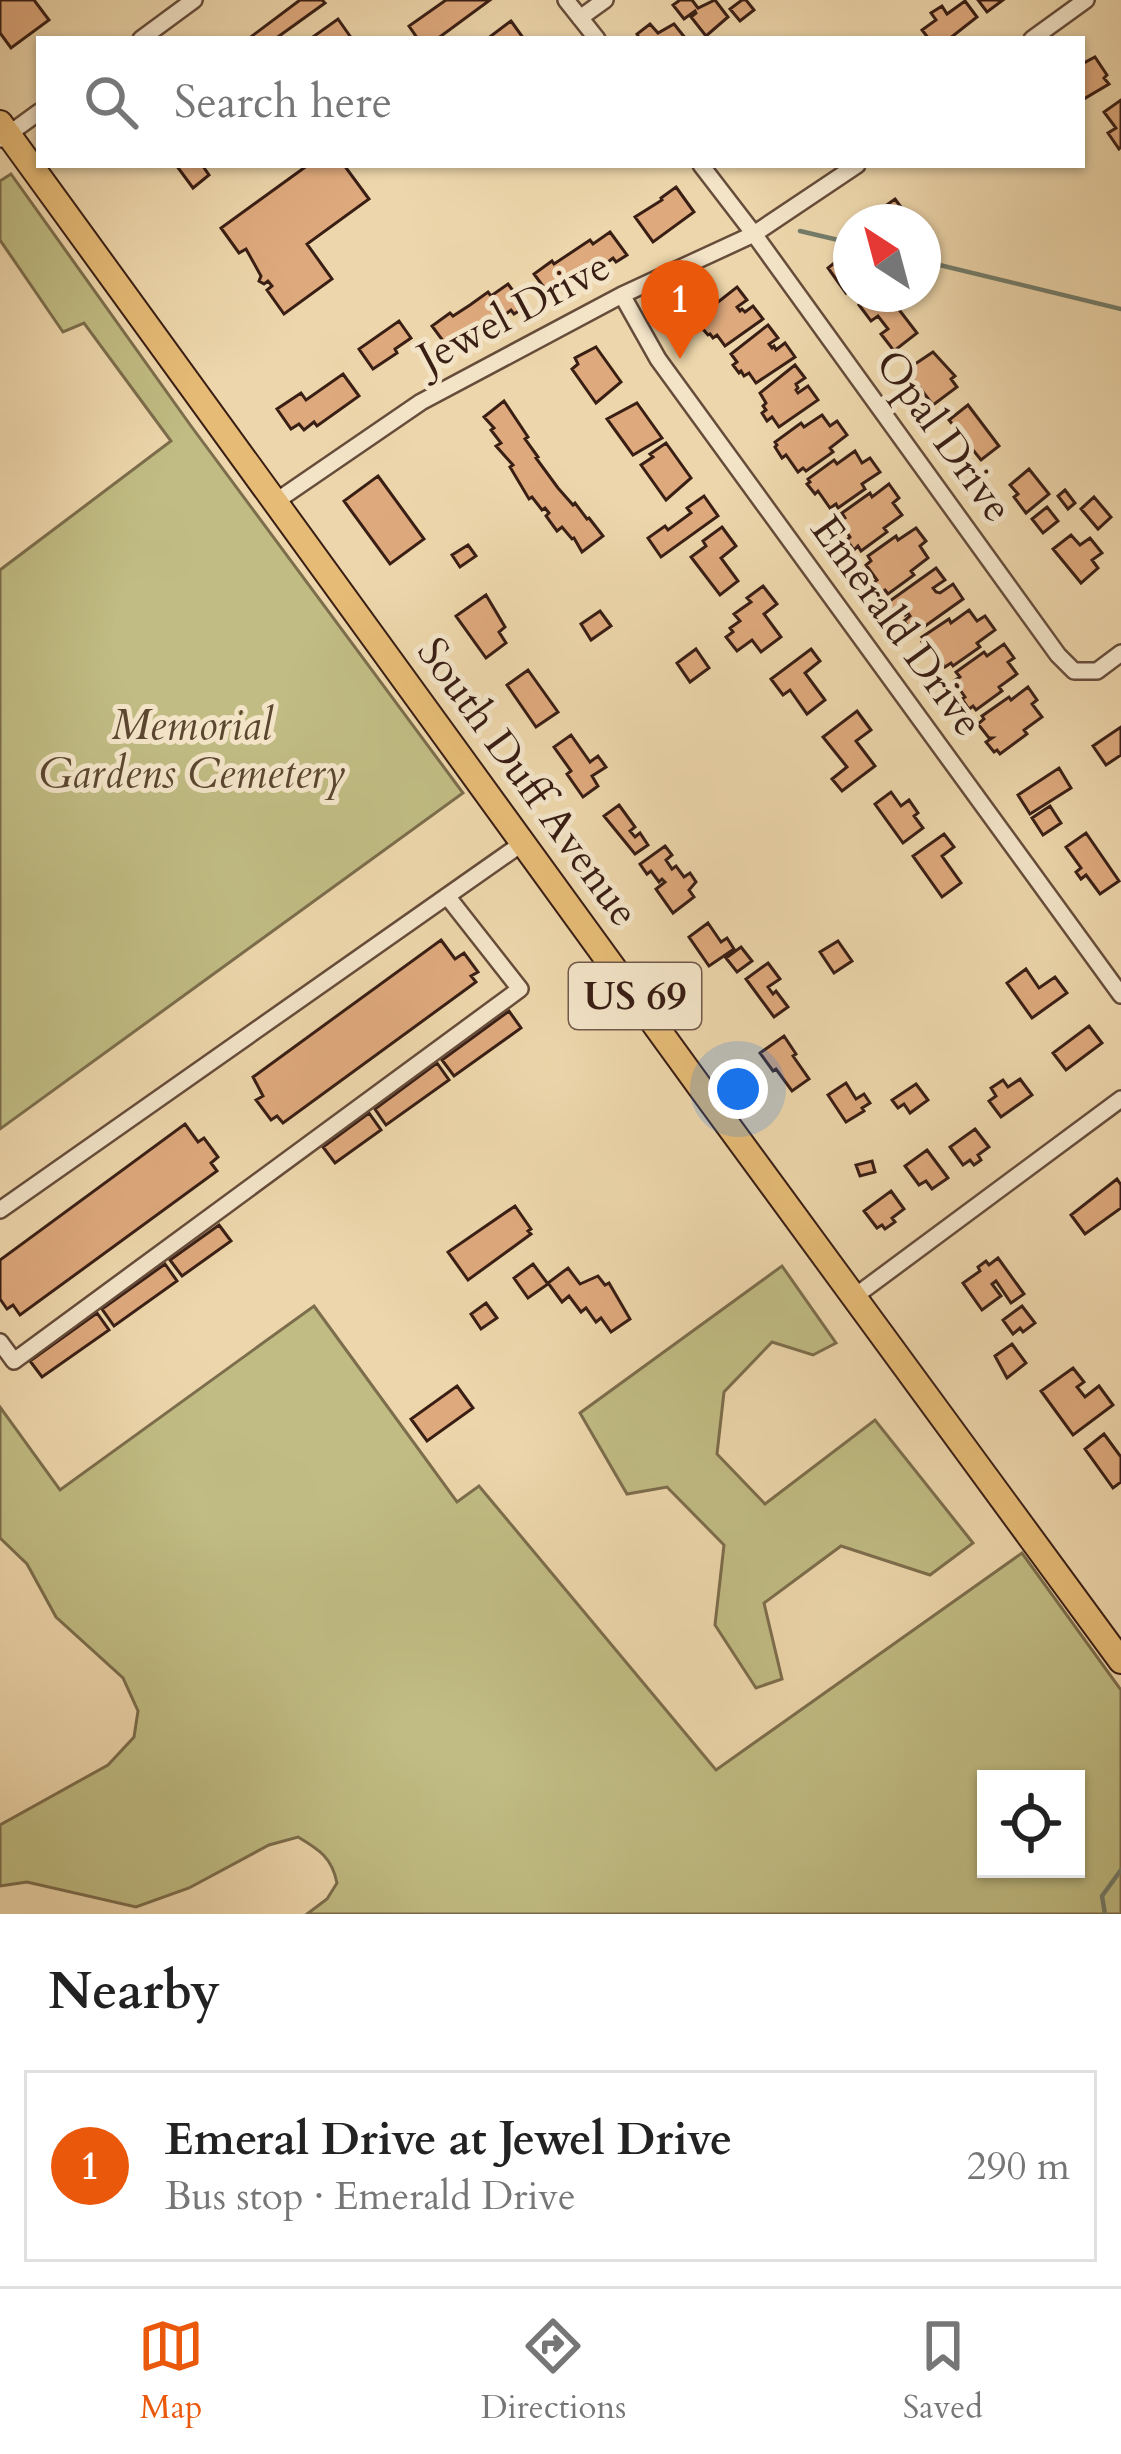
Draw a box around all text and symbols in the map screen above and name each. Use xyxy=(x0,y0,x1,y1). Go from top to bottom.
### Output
search box xyxy=(36,36,1085,168)
icon: search xyxy=(78,69,144,135)
text: Search here xyxy=(174,72,392,133)
north arrow xyxy=(833,204,941,312)
street label: Jewel Drive xyxy=(403,238,620,389)
pin: 1 xyxy=(641,260,719,359)
street label: Opal Drive xyxy=(862,338,1026,534)
street label: Emerald Drive xyxy=(798,504,996,748)
street label: South Duff Avenue xyxy=(404,626,652,938)
park label: Memorial Gardens Cemetery xyxy=(39,697,345,802)
road number: US 69 xyxy=(569,963,701,1029)
your location xyxy=(708,1059,768,1119)
map controls xyxy=(977,1770,1085,1878)
button: locate xyxy=(977,1770,1085,1878)
text: Nearby xyxy=(48,1957,220,2027)
text: Emeral Drive at Jewel Drive xyxy=(165,2109,732,2170)
text: 1 xyxy=(80,2140,100,2193)
text: 290 m xyxy=(967,2140,1070,2193)
text: Bus stop · Emerald Drive xyxy=(165,2170,576,2223)
tab: Map xyxy=(138,2313,204,2430)
tab: Directions xyxy=(481,2313,626,2430)
tab: Saved xyxy=(903,2313,983,2430)

